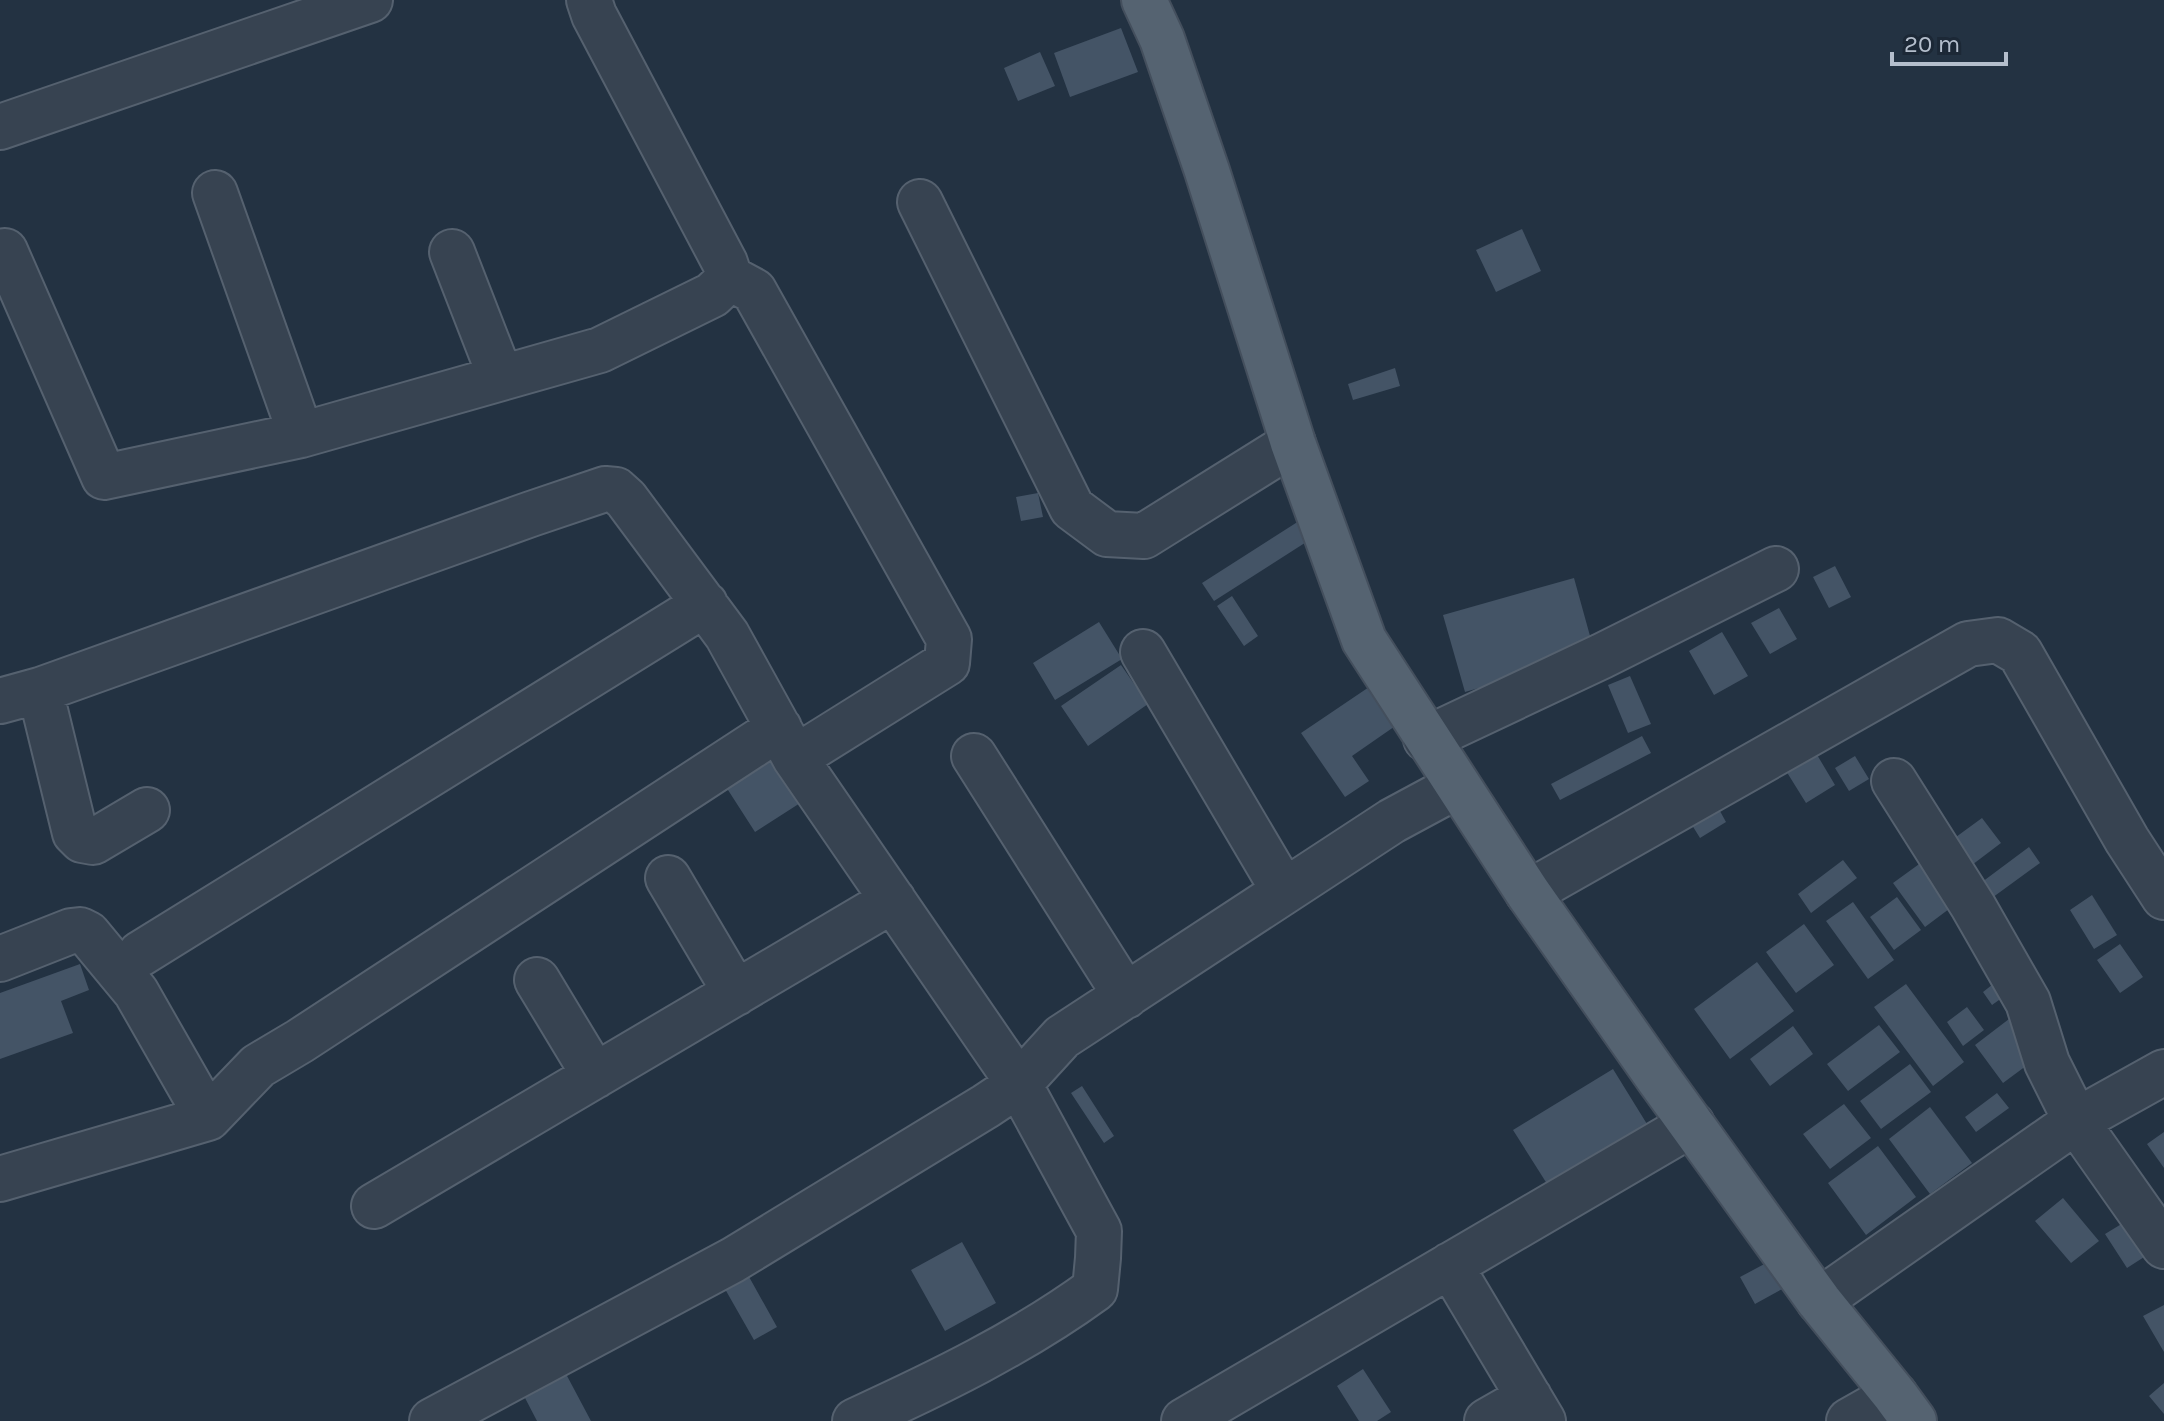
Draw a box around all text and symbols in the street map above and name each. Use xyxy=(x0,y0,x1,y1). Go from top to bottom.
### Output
scale bar xyxy=(1892,16,2006,66)
text: 20 m xyxy=(1904,30,1960,58)

